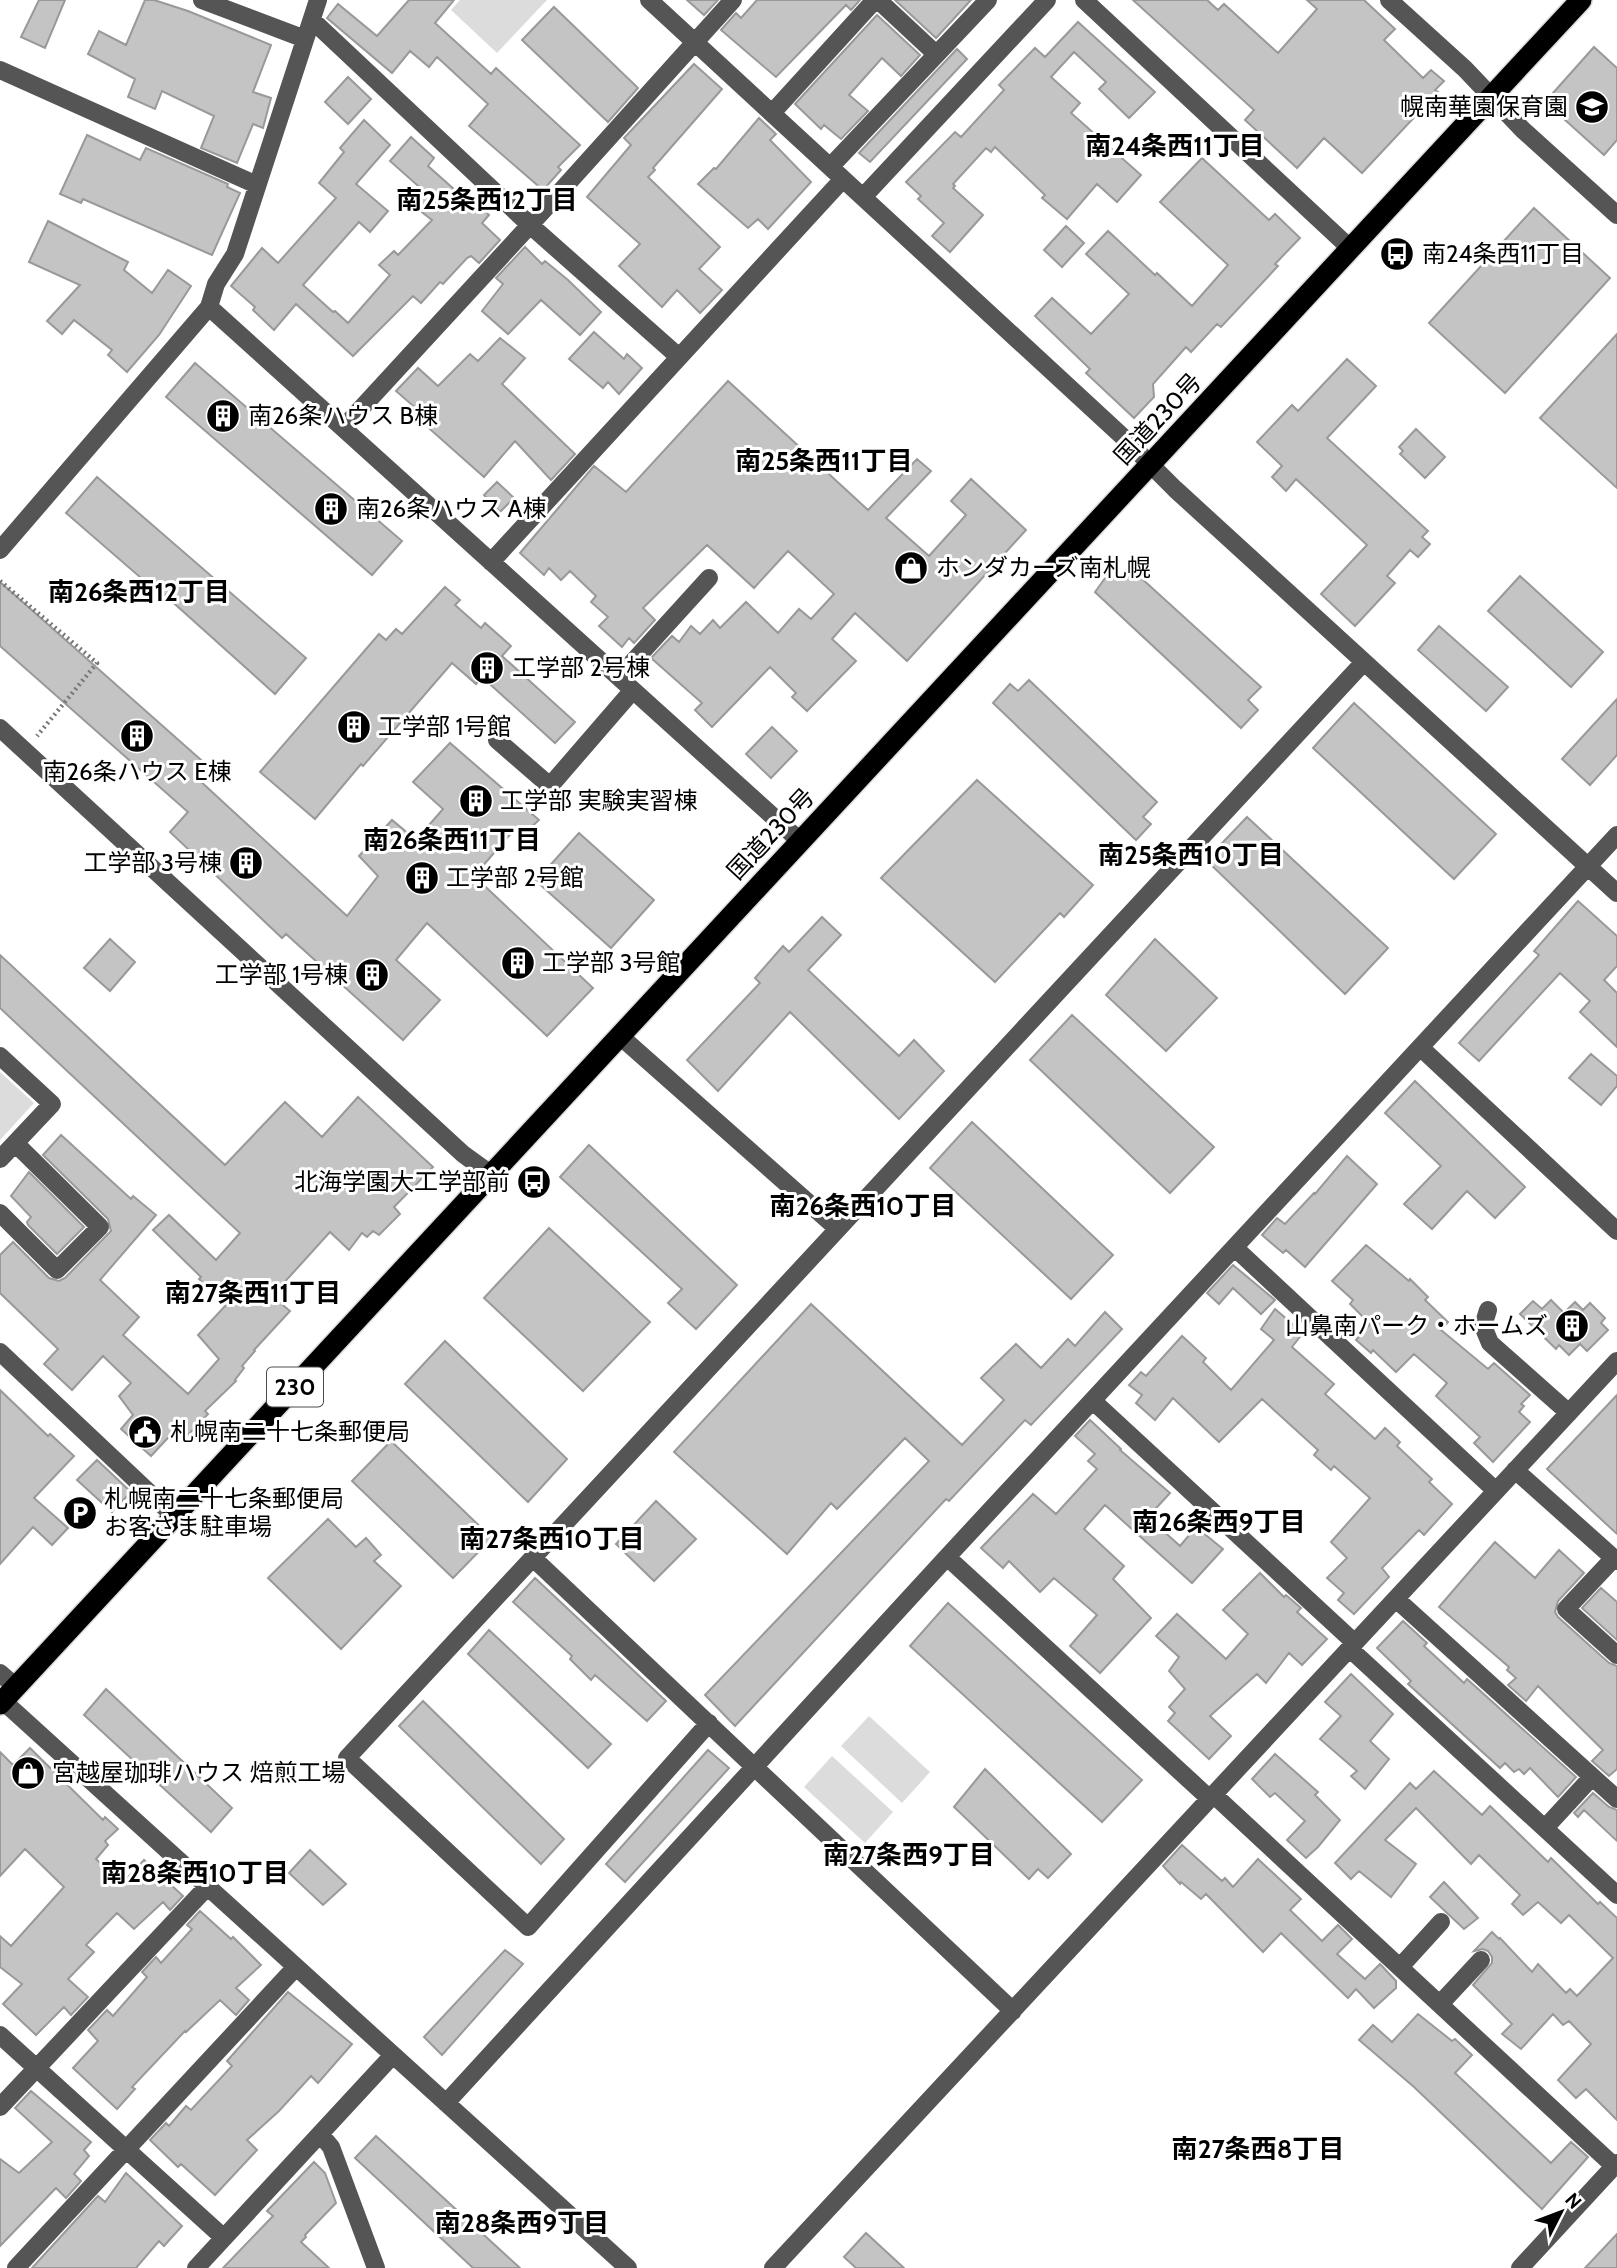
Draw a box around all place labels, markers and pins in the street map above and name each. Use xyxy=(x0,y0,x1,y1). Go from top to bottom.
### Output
school or university icon: 幌南華園保育園 xyxy=(1573,88,1611,126)
place label: 幌南華園保育園 xyxy=(1400,92,1568,121)
bus stop icon: 南24条西11丁目 xyxy=(1378,235,1416,273)
place label: 南24条西11丁目 xyxy=(1422,239,1584,268)
building icon: 南26条ハウス B棟 xyxy=(204,397,242,435)
place label: 南26条ハウス B棟 xyxy=(248,401,438,430)
building icon: 南26条ハウス A棟 xyxy=(312,490,350,528)
place label: 南26条ハウス A棟 xyxy=(356,494,546,523)
shop icon: ホンダカーズ南札幌 xyxy=(892,549,930,587)
place label: ホンダカーズ南札幌 xyxy=(936,553,1151,582)
building icon: 工学部 2号棟 xyxy=(468,649,506,687)
place label: 工学部 2号棟 xyxy=(512,653,650,682)
building icon: 工学部 1号館 xyxy=(335,708,373,746)
place label: 工学部 1号館 xyxy=(378,712,511,741)
building icon: 南26条ハウス E棟 xyxy=(118,717,156,755)
place label: 南26条ハウス E棟 xyxy=(43,757,231,786)
building icon: 工学部 実験実習棟 xyxy=(457,782,495,820)
place label: 工学部 実験実習棟 xyxy=(500,786,697,815)
building icon: 工学部 3号棟 xyxy=(227,844,265,882)
place label: 工学部 3号棟 xyxy=(84,848,222,877)
building icon: 工学部 2号館 xyxy=(403,859,441,897)
place label: 工学部 2号館 xyxy=(446,863,584,892)
building icon: 工学部 3号館 xyxy=(499,944,537,982)
place label: 工学部 3号館 xyxy=(542,948,680,977)
building icon: 工学部 1号棟 xyxy=(353,956,391,994)
place label: 工学部 1号棟 xyxy=(215,960,348,989)
bus stop icon: 北海学園大工学部前 xyxy=(515,1163,553,1201)
place label: 北海学園大工学部前 xyxy=(294,1167,510,1196)
building icon: 山鼻南パーク・ホームズ xyxy=(1553,1307,1591,1345)
place label: 山鼻南パーク・ホームズ xyxy=(1285,1311,1548,1340)
public building icon: 札幌南二十七条郵便局 xyxy=(126,1413,164,1451)
place label: 札幌南二十七条郵便局 xyxy=(170,1417,410,1446)
place label: 札幌南二十七条郵便局 お客さま駐車場 xyxy=(104,1484,344,1541)
parking icon: 札幌南二十七条郵便局 お客さま駐車場 xyxy=(61,1494,99,1532)
shop icon: 宮越屋珈琲ハウス 焙煎工場 xyxy=(9,1754,47,1792)
place label: 宮越屋珈琲ハウス 焙煎工場 xyxy=(52,1758,345,1787)

